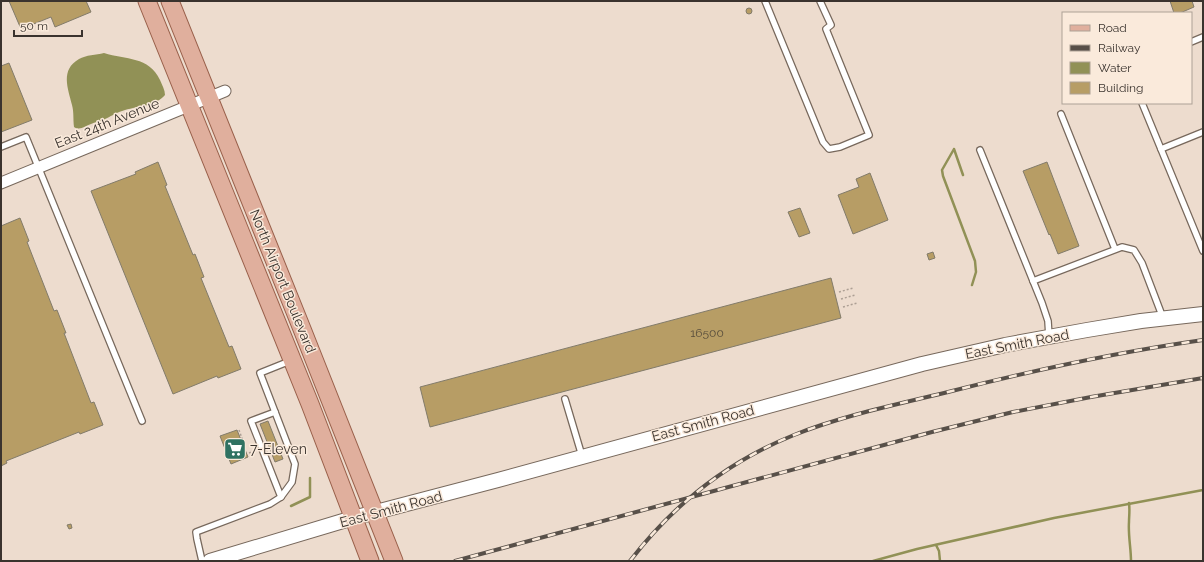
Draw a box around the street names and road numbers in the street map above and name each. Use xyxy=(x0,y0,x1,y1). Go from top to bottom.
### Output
street label: East 24th Avenue xyxy=(52,95,162,151)
street label: North Airport Boulevard xyxy=(247,207,319,355)
street label: East Smith Road xyxy=(964,326,1070,362)
street label: East Smith Road xyxy=(650,402,756,444)
street label: East Smith Road xyxy=(338,488,444,530)

